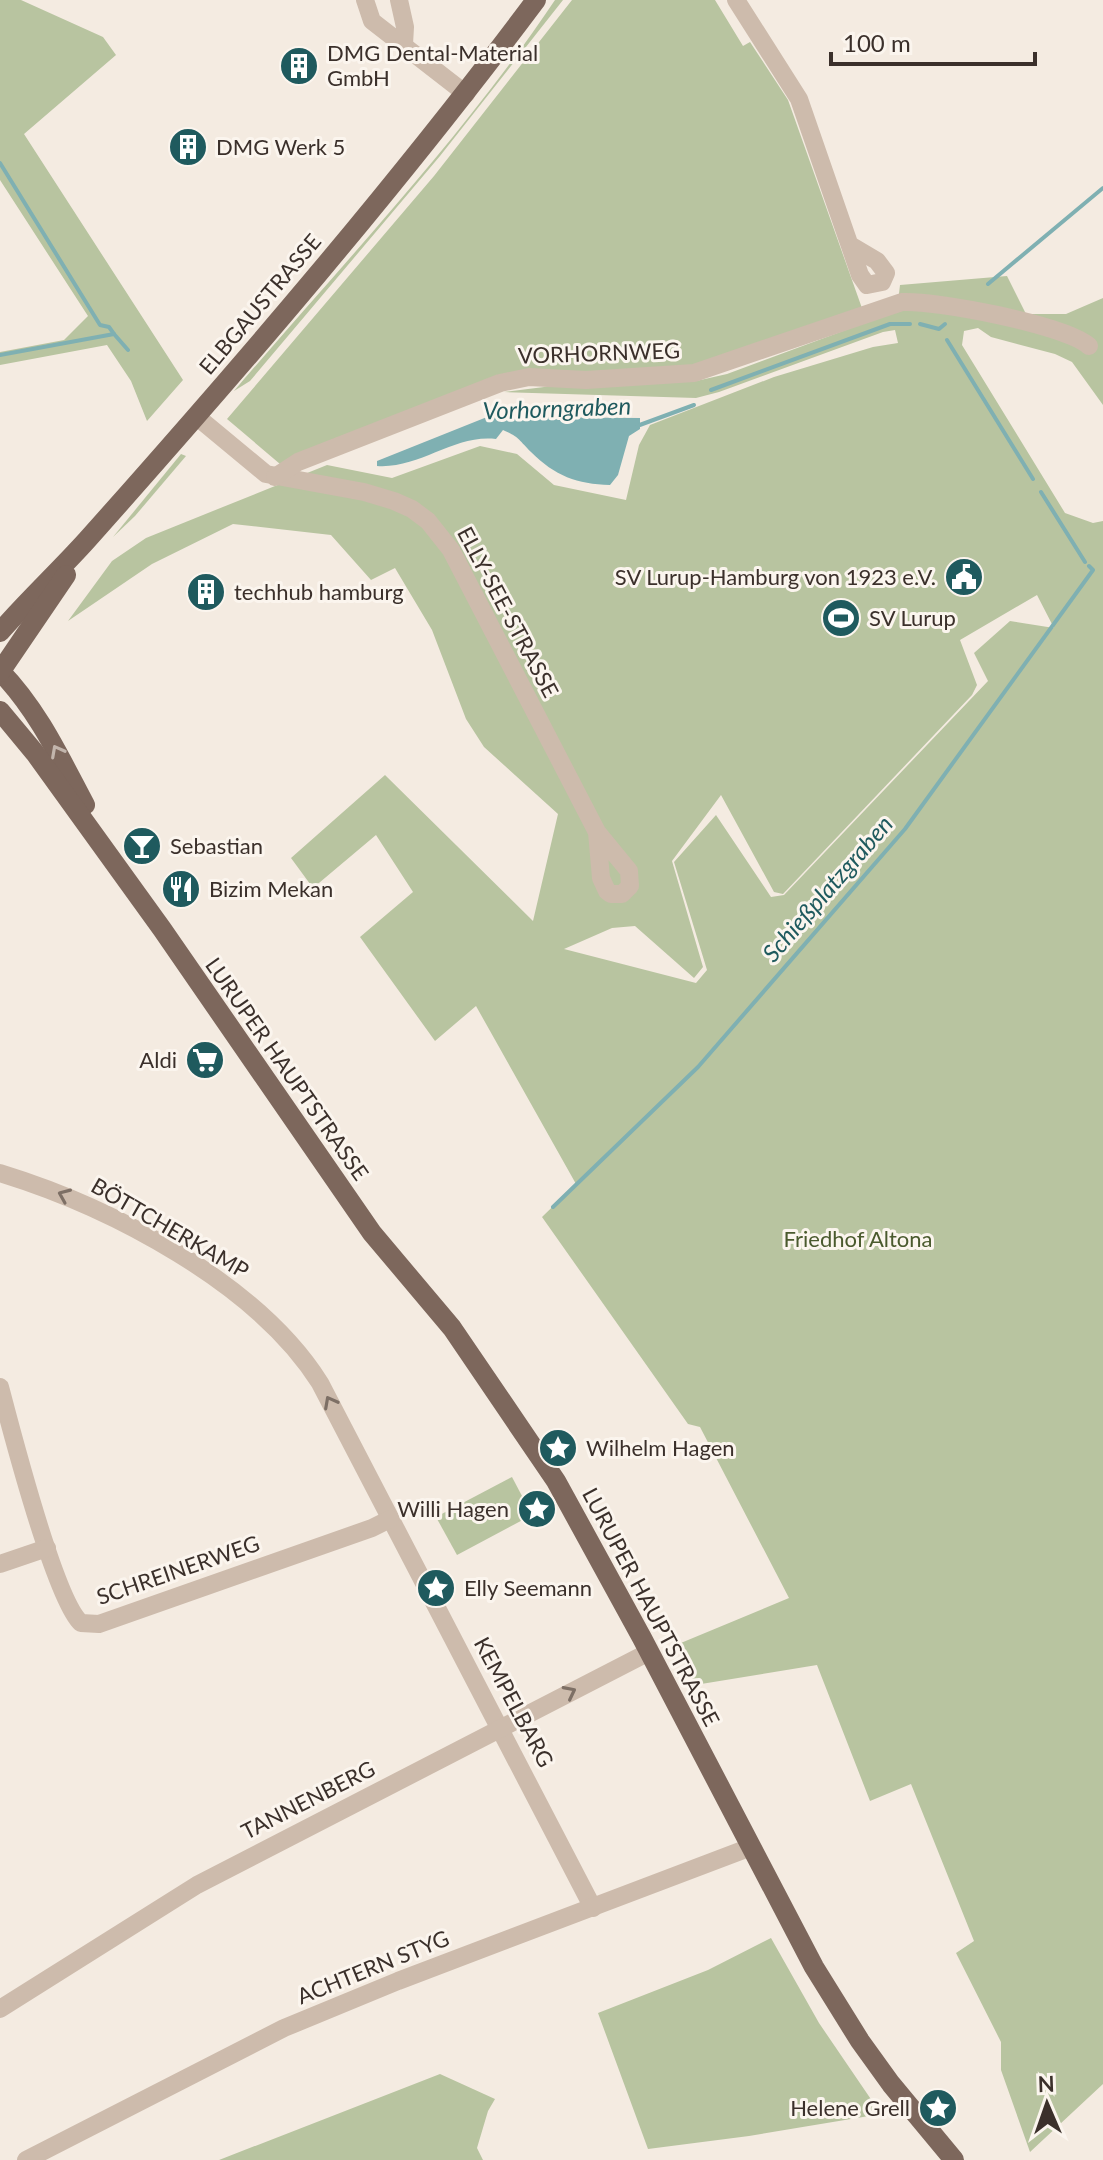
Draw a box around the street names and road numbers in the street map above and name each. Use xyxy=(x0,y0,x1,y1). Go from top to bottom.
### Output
street label: ELBGAUSTRASSE xyxy=(193,228,326,379)
street label: VORHORNWEG xyxy=(518,336,680,369)
street label: ELLY-SEE-STRASSE xyxy=(452,522,565,702)
street label: LURUPER HAUPTSTRASSE xyxy=(200,952,375,1185)
street label: BÖTTCHERKAMP xyxy=(87,1172,254,1284)
street label: LURUPER HAUPTSTRASSE xyxy=(577,1483,726,1731)
street label: SCHREINERWEG xyxy=(93,1529,263,1610)
street label: KEMPELBARG xyxy=(469,1632,560,1771)
street label: TANNENBERG xyxy=(237,1754,379,1845)
street label: ACHTERN STYG xyxy=(293,1924,453,2009)

